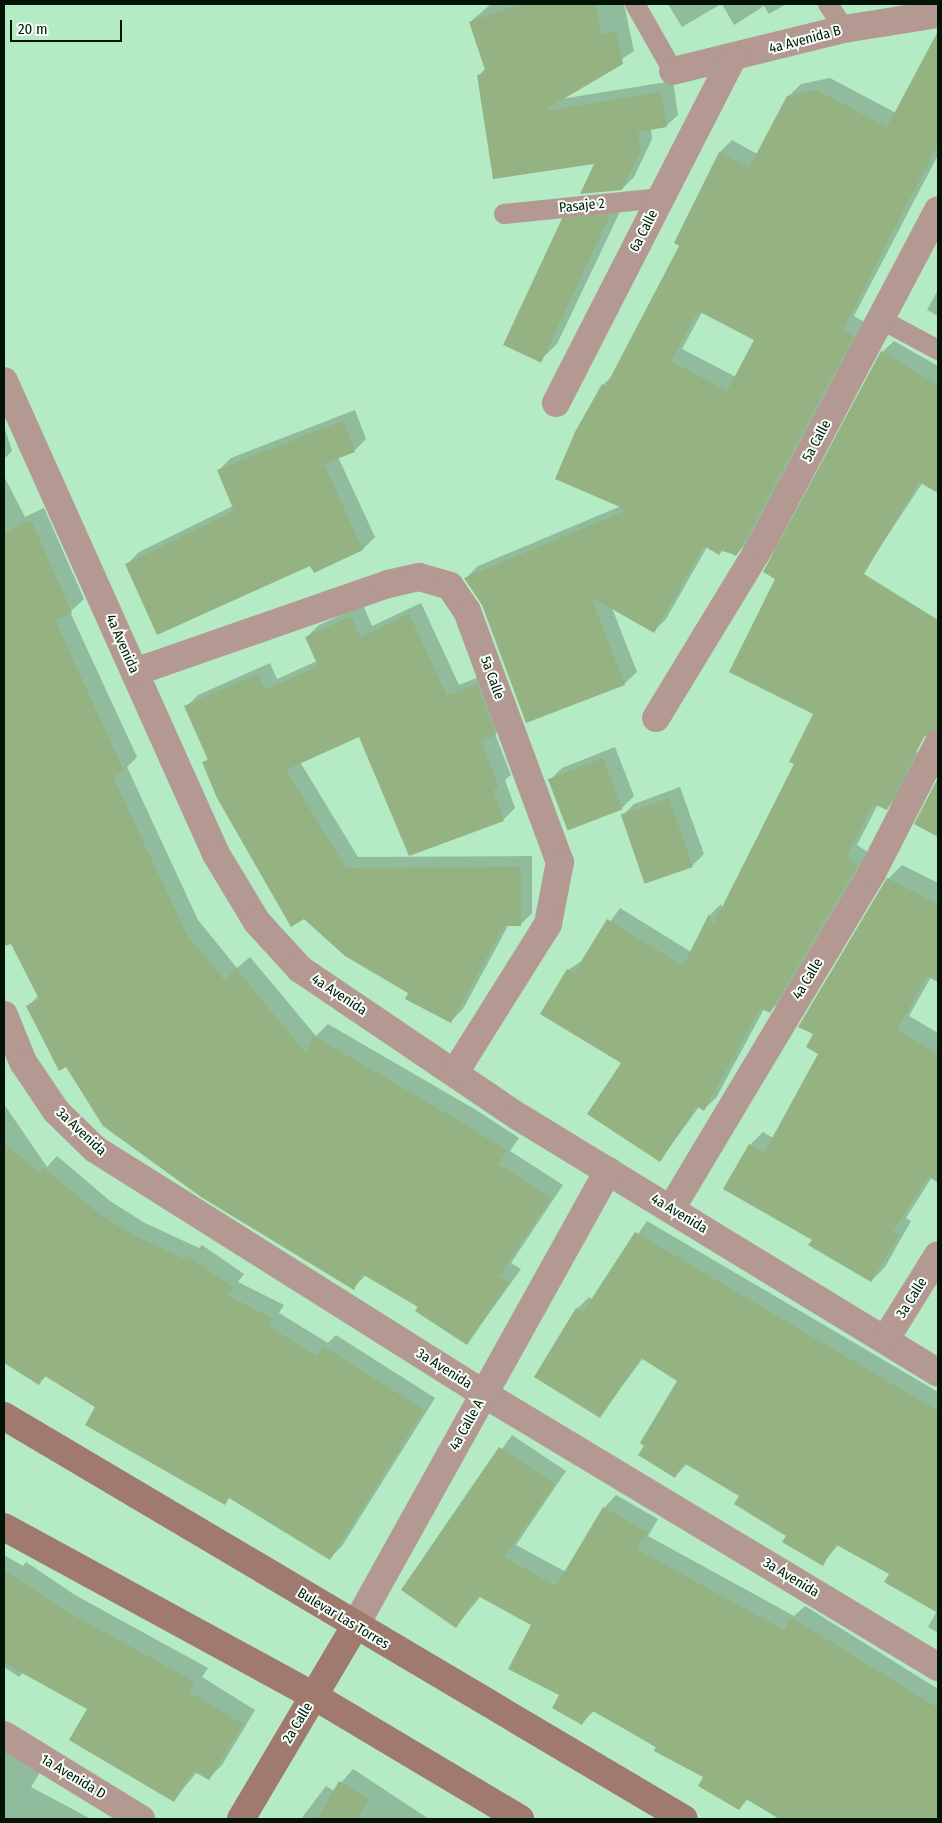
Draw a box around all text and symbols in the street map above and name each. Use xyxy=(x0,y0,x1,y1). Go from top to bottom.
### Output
scale bar xyxy=(12,10,125,42)
text: 20 m xyxy=(18,20,48,38)
street label: 4a Avenida B xyxy=(767,22,843,58)
street label: Pasaje 2 xyxy=(558,195,606,217)
street label: 6a Calle xyxy=(626,207,662,255)
street label: 5a Calle xyxy=(799,417,835,465)
street label: 4a Avenida xyxy=(102,612,142,676)
street label: 5a Calle xyxy=(476,654,508,702)
street label: 4a Calle xyxy=(789,955,827,1003)
street label: 4a Avenida xyxy=(308,971,370,1019)
street label: 3a Avenida xyxy=(53,1105,109,1159)
street label: 4a Avenida xyxy=(648,1191,710,1237)
street label: 3a Calle xyxy=(893,1275,931,1321)
street label: 3a Avenida xyxy=(413,1345,475,1393)
street label: 4a Calle A xyxy=(446,1397,488,1453)
street label: 3a Avenida xyxy=(760,1555,822,1601)
street label: Bulevar Las Torres xyxy=(294,1585,392,1653)
street label: 2a Calle xyxy=(279,1700,317,1746)
street label: 1a Avenida D xyxy=(37,1751,109,1803)

